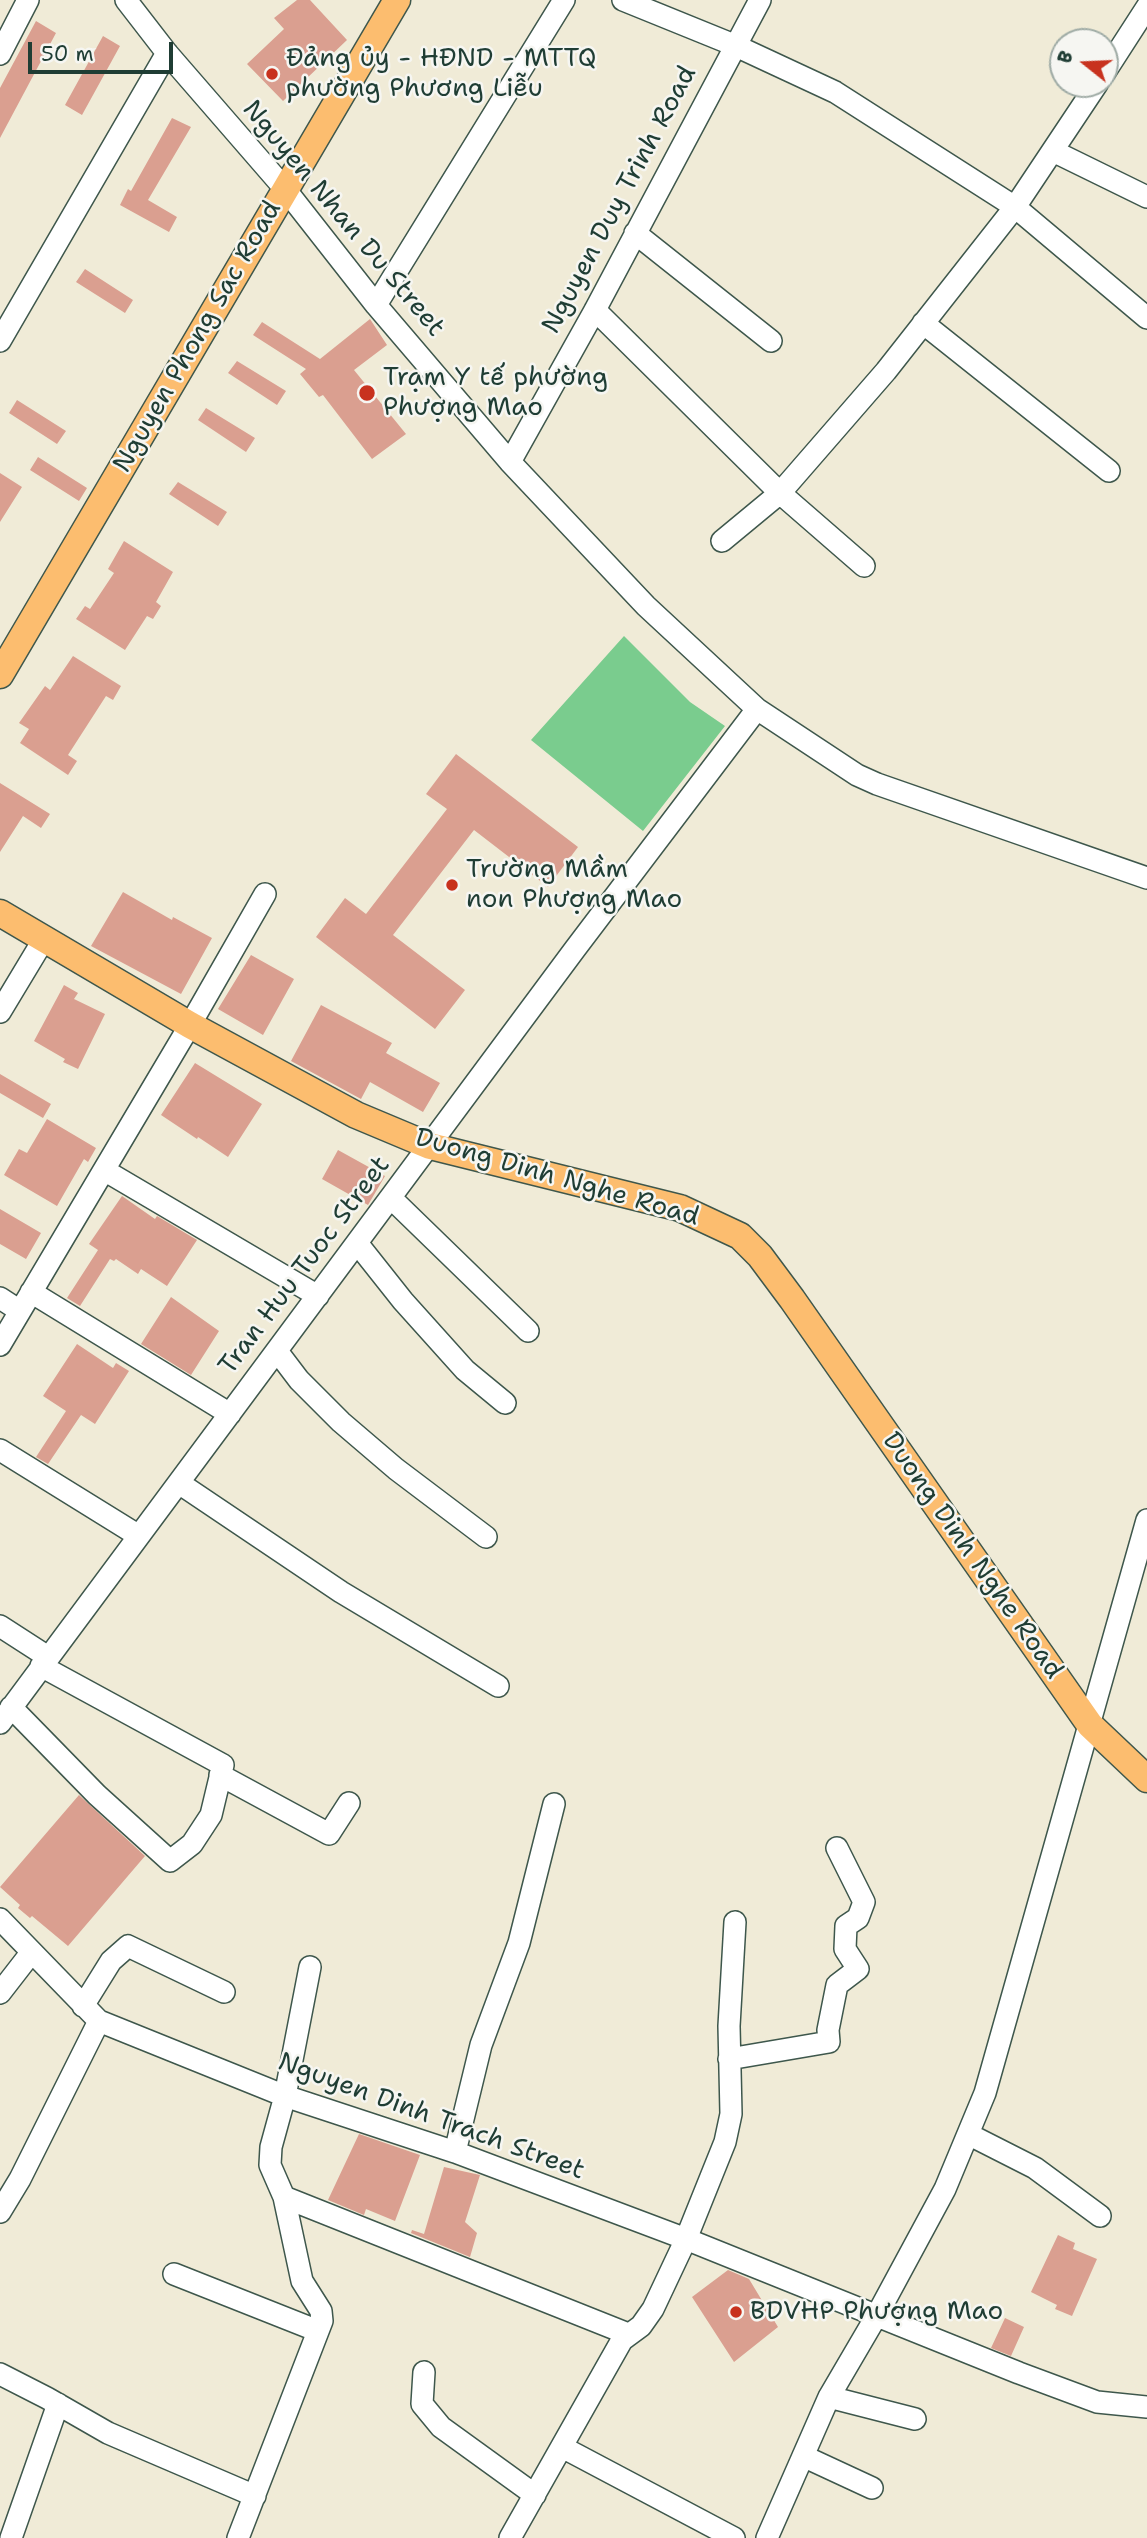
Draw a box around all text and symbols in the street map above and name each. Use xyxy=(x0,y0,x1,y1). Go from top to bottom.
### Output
scale bar xyxy=(32,28,177,72)
north arrow xyxy=(1049,28,1119,98)
text: 50 m xyxy=(41,40,94,68)
place label: Đảng ủy - HĐND - MTTQ phường Phương Liễu xyxy=(286,43,597,104)
text: B xyxy=(1052,47,1079,66)
street label: Nguyen Duy Trinh Road xyxy=(536,61,704,339)
marker: Đảng ủy - HĐND - MTTQ phường Phương Liễu xyxy=(264,66,280,82)
street label: Nguyen Nhan Du Street xyxy=(235,95,451,343)
street label: Nguyen Phong Sac Road xyxy=(107,196,289,478)
place label: Trạm Y tế phường Phượng Mao xyxy=(383,362,608,424)
marker: Trạm Y tế phường Phượng Mao xyxy=(357,383,377,403)
place label: Trường Mầm non Phượng Mao xyxy=(466,854,682,916)
marker: Trường Mầm non Phượng Mao xyxy=(444,877,460,893)
street label: Duong Dinh Nghe Road xyxy=(412,1123,702,1233)
street label: Tran Huu Tuoc Street xyxy=(213,1151,397,1381)
street label: Duong Dinh Nghe Road xyxy=(875,1427,1069,1685)
street label: Nguyen Dinh Trach Street xyxy=(273,2047,589,2187)
place label: BDVHP Phượng Mao xyxy=(750,2296,1003,2328)
marker: BDVHP Phượng Mao xyxy=(728,2304,744,2320)

